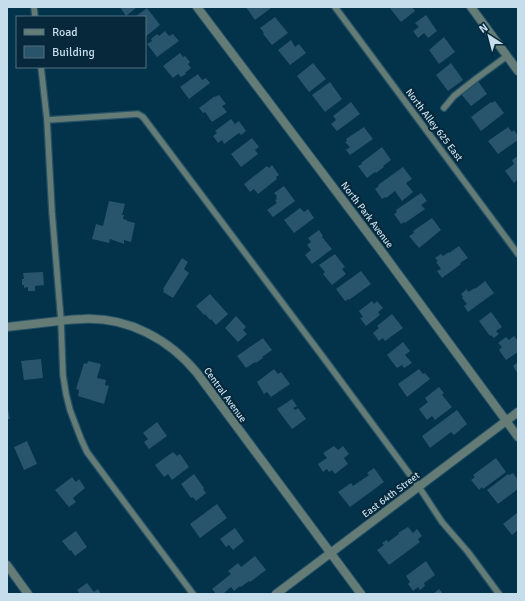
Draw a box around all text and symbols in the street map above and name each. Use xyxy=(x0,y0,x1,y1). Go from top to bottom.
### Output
legend xyxy=(16,16,146,68)
north arrow xyxy=(469,16,509,56)
text: N xyxy=(476,21,490,36)
text: Road xyxy=(52,25,78,40)
text: Building xyxy=(52,45,95,60)
street label: North Alley 625 East xyxy=(403,86,465,164)
street label: North Park Avenue xyxy=(338,180,396,250)
street label: Central Avenue xyxy=(201,365,249,425)
street label: East 64th Street xyxy=(360,469,422,520)

